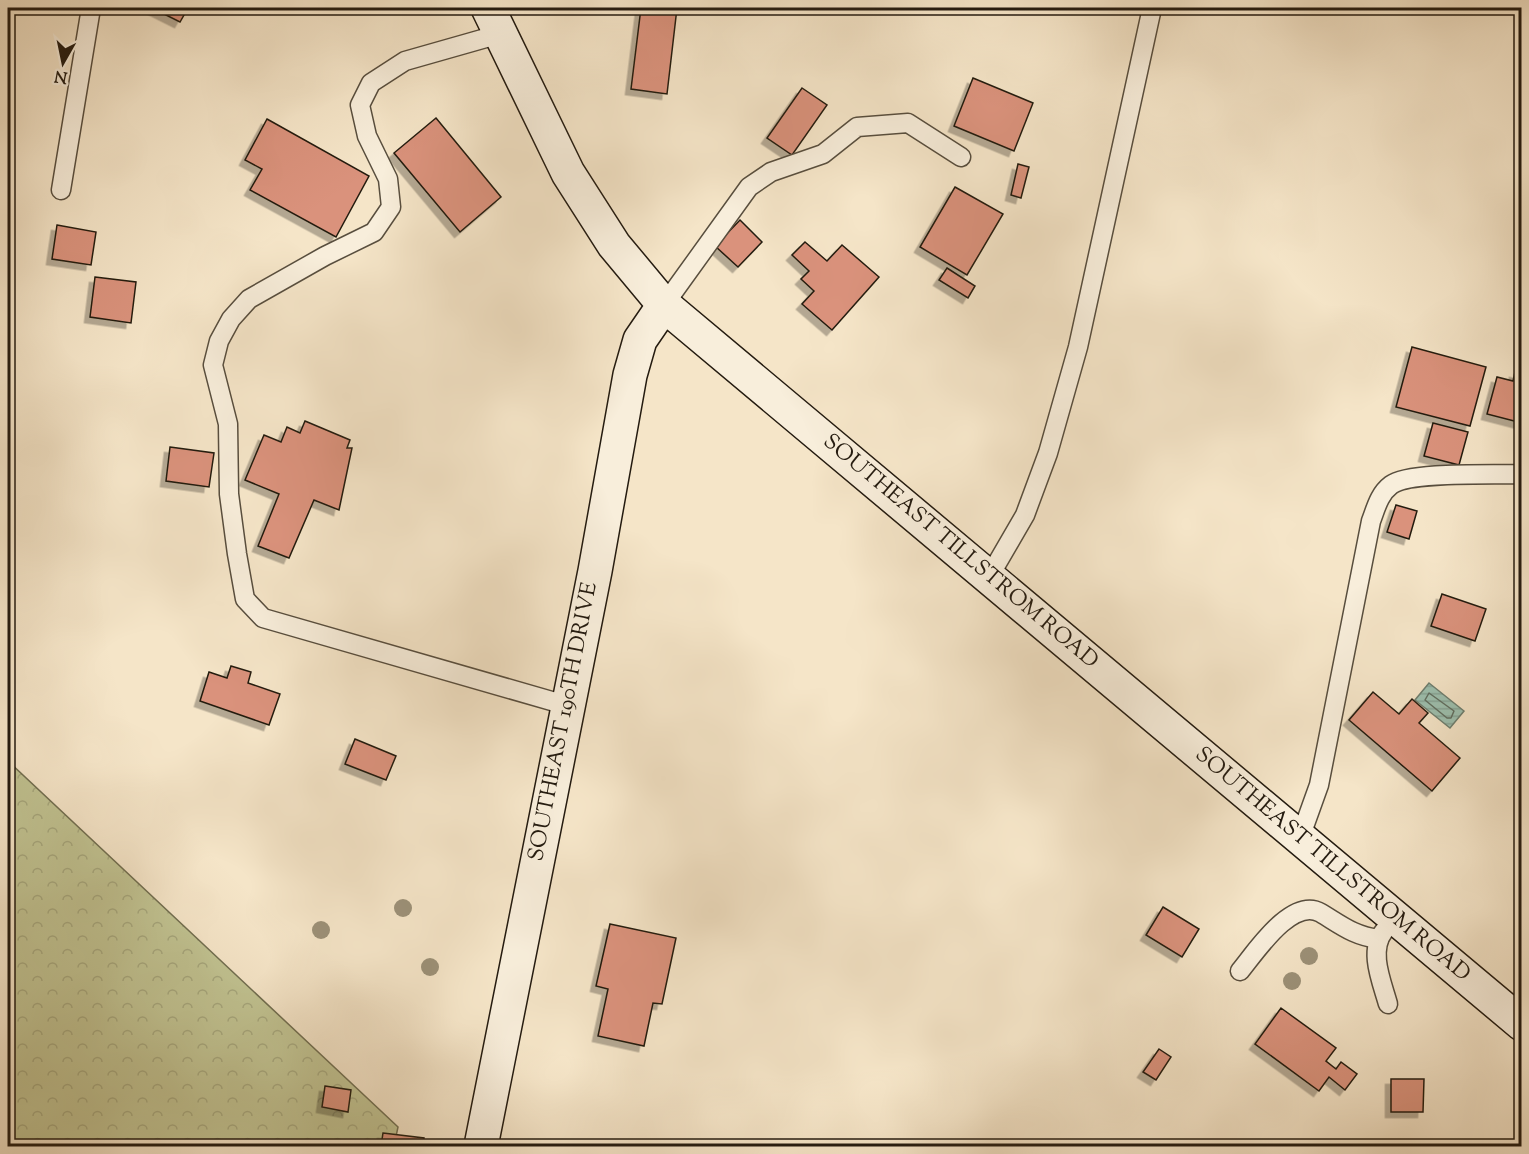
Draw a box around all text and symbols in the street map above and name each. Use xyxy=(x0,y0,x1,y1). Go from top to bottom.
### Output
north arrow xyxy=(33,33,93,93)
text: N xyxy=(53,63,69,88)
street label: SOUTHEAST TILLSTROM ROAD xyxy=(815,427,1105,677)
street label: SOUTHEAST 190TH DRIVE xyxy=(521,580,607,864)
street label: SOUTHEAST TILLSTROM ROAD xyxy=(1187,740,1477,990)

